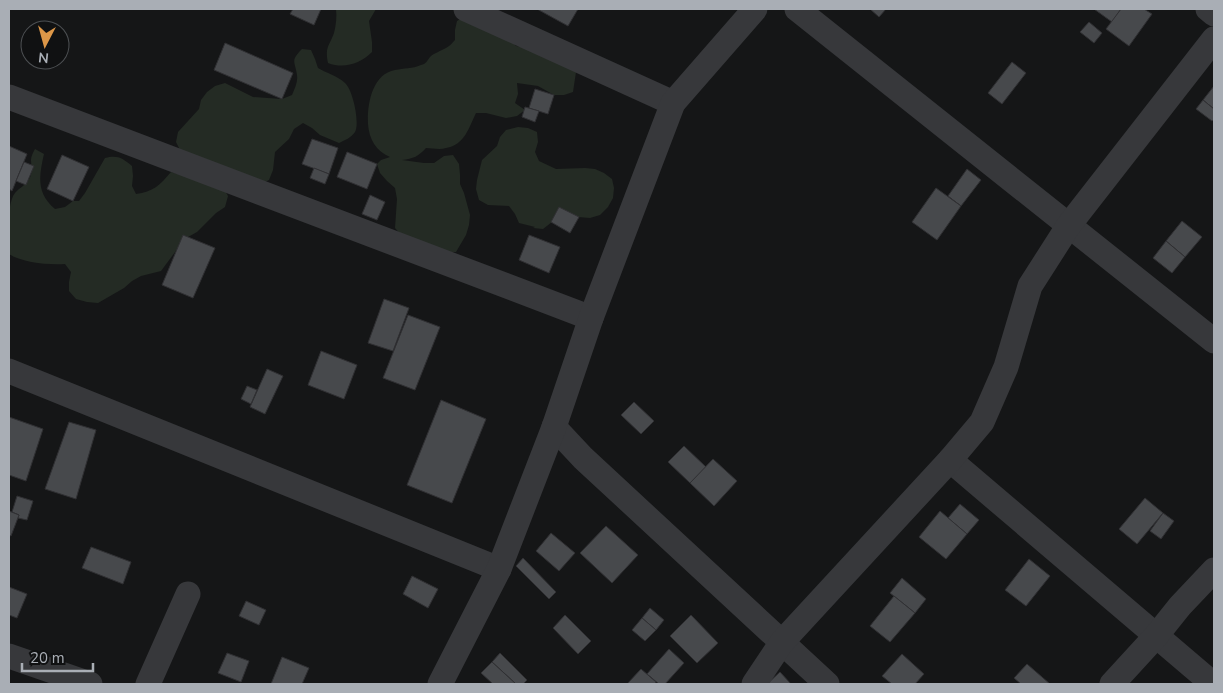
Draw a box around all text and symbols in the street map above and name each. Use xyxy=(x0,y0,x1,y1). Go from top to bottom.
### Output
north arrow xyxy=(20,20,70,70)
text: N xyxy=(37,47,50,67)
scale bar xyxy=(22,640,94,672)
text: 20 m xyxy=(30,648,65,668)

